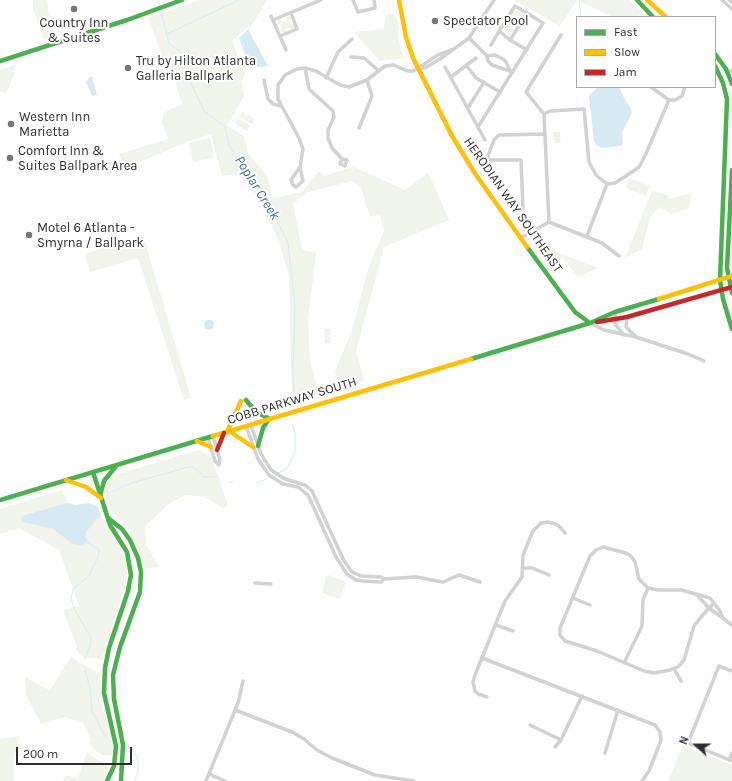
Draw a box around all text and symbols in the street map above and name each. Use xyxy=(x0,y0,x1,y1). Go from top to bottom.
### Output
marker: Country Inn & Suites xyxy=(69,4,79,14)
place label: Spectator Pool xyxy=(443,13,529,29)
place label: Country Inn & Suites xyxy=(40,15,108,46)
marker: Spectator Pool xyxy=(430,16,440,26)
legend xyxy=(576,16,716,88)
text: Fast xyxy=(614,25,637,39)
text: Slow xyxy=(614,45,640,59)
place label: Tru by Hilton Atlanta Galleria Ballpark xyxy=(136,53,256,84)
marker: Tru by Hilton Atlanta Galleria Ballpark xyxy=(123,63,133,73)
text: Jam xyxy=(614,65,637,79)
place label: Western Inn Marietta xyxy=(19,109,90,140)
marker: Western Inn Marietta xyxy=(6,119,16,129)
street label: HERODIAN WAY SOUTHEAST xyxy=(460,134,566,276)
place label: Comfort Inn & Suites Ballpark Area xyxy=(18,143,137,174)
marker: Comfort Inn & Suites Ballpark Area xyxy=(5,153,15,163)
water label: Poplar Creek xyxy=(231,153,283,223)
place label: Motel 6 Atlanta - Smyrna / Ballpark xyxy=(37,220,144,251)
marker: Motel 6 Atlanta - Smyrna / Ballpark xyxy=(24,230,34,240)
street label: COBB PARKWAY SOUTH xyxy=(226,374,358,428)
north arrow xyxy=(676,725,716,765)
text: N xyxy=(677,735,692,747)
scale bar xyxy=(18,739,134,765)
text: 200 m xyxy=(23,747,58,761)

